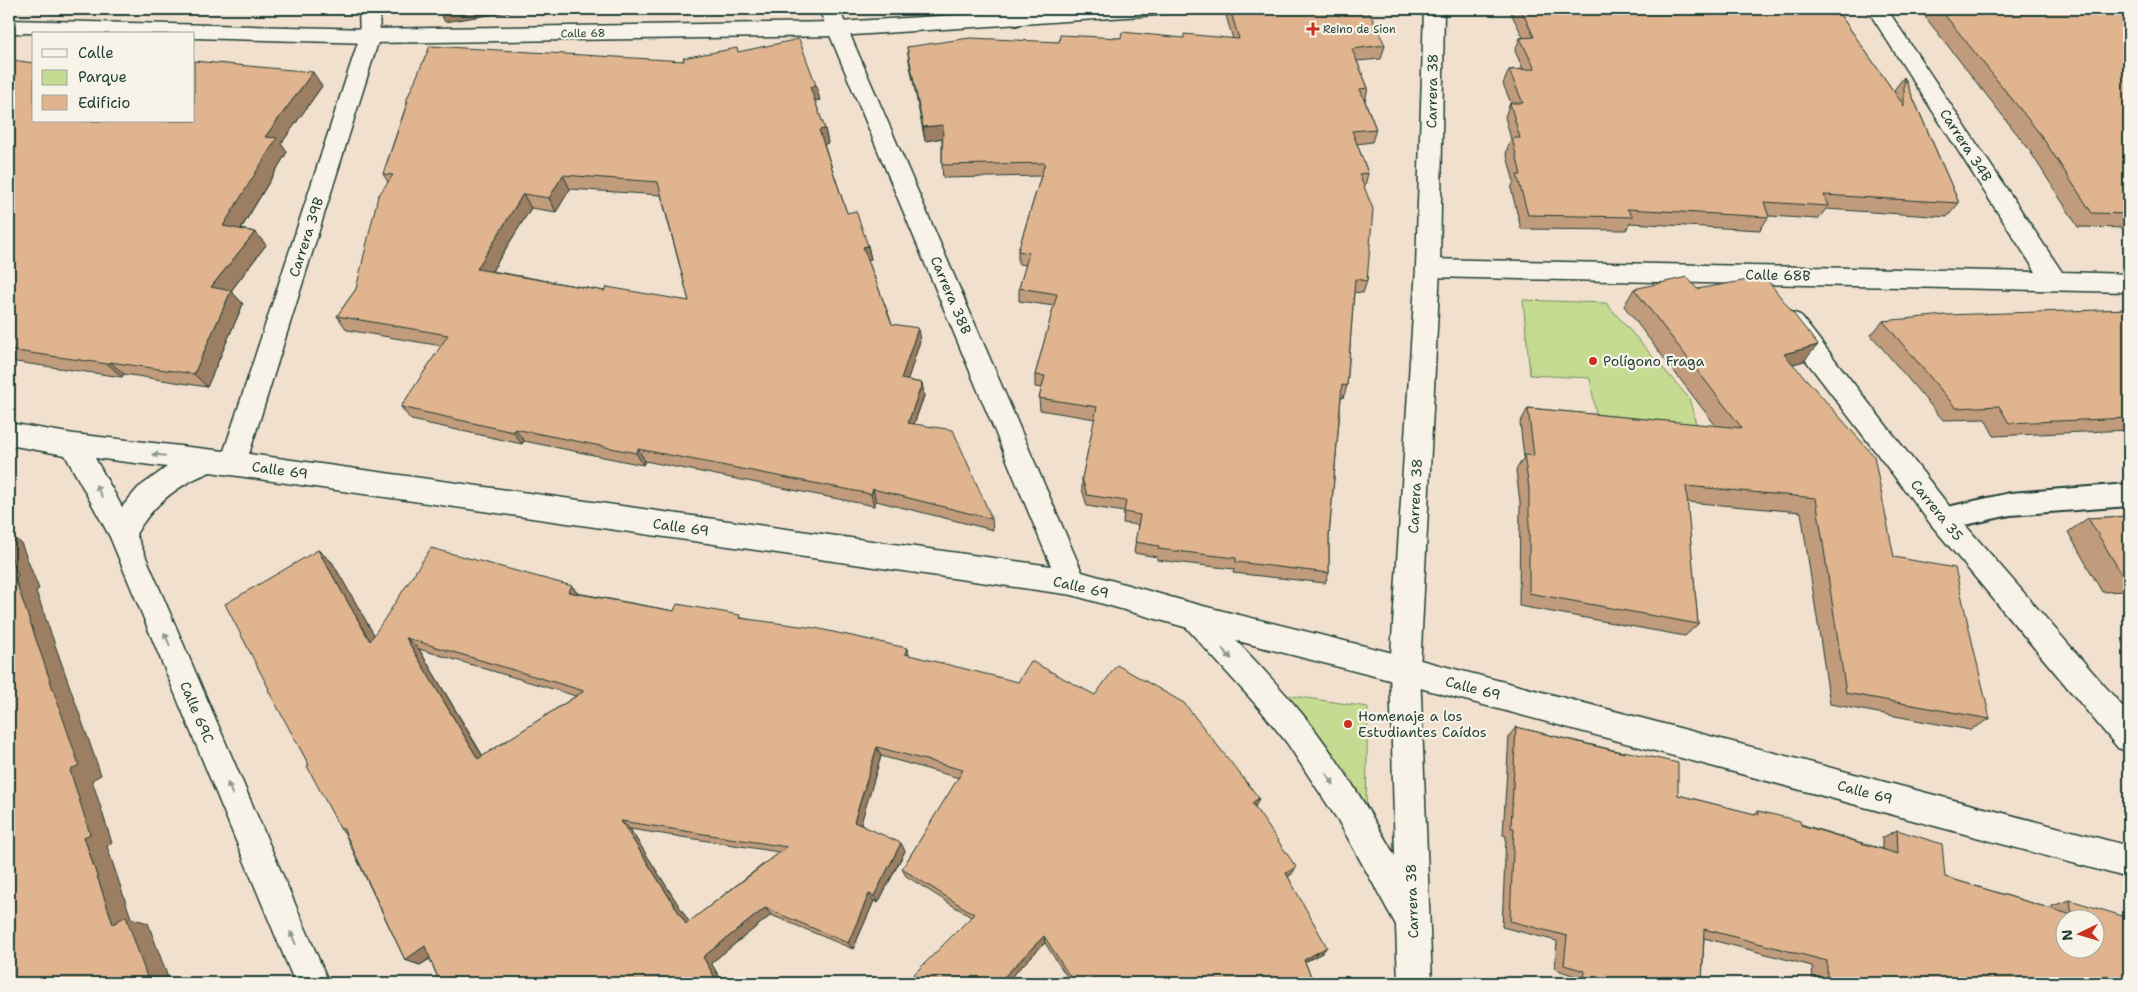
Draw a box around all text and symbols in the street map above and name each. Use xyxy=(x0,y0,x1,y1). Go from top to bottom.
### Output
place label: Reino de Sion xyxy=(1323,22,1396,37)
marker: Reino de Sion xyxy=(1307,23,1319,35)
street label: Calle 68 xyxy=(560,26,606,41)
legend xyxy=(32,32,195,122)
text: Calle xyxy=(78,43,114,63)
street label: Carrera 38 xyxy=(1422,53,1442,129)
text: Parque xyxy=(78,67,127,87)
text: Edificio xyxy=(78,93,130,113)
street label: Carrera 34B xyxy=(1936,105,1996,185)
street label: Carrera 39B xyxy=(285,195,327,279)
street label: Carrera 38B xyxy=(926,253,976,337)
street label: Calle 68B xyxy=(1745,265,1811,285)
place label: Polígono Fraga xyxy=(1603,352,1705,370)
marker: Polígono Fraga xyxy=(1587,355,1599,367)
one-way arrow xyxy=(151,451,167,459)
street label: Calle 69 xyxy=(251,457,309,483)
street label: Carrera 38 xyxy=(1404,458,1426,534)
street label: Carrera 35 xyxy=(1907,476,1967,544)
one-way arrow xyxy=(95,484,103,499)
street label: Calle 69 xyxy=(652,514,710,540)
street label: Calle 69 xyxy=(1051,572,1111,602)
one-way arrow xyxy=(162,632,170,646)
one-way arrow xyxy=(1222,647,1233,660)
street label: Calle 69 xyxy=(1443,672,1503,704)
street label: Calle 69C xyxy=(176,678,218,746)
place label: Homenaje a los Estudiantes Caídos xyxy=(1358,707,1487,741)
marker: Homenaje a los Estudiantes Caídos xyxy=(1342,718,1354,730)
one-way arrow xyxy=(1325,773,1334,786)
street label: Calle 69 xyxy=(1835,776,1895,808)
one-way arrow xyxy=(226,781,234,796)
street label: Carrera 38 xyxy=(1402,863,1422,939)
north arrow xyxy=(2056,910,2106,960)
text: N xyxy=(2058,929,2076,941)
one-way arrow xyxy=(289,931,297,945)

